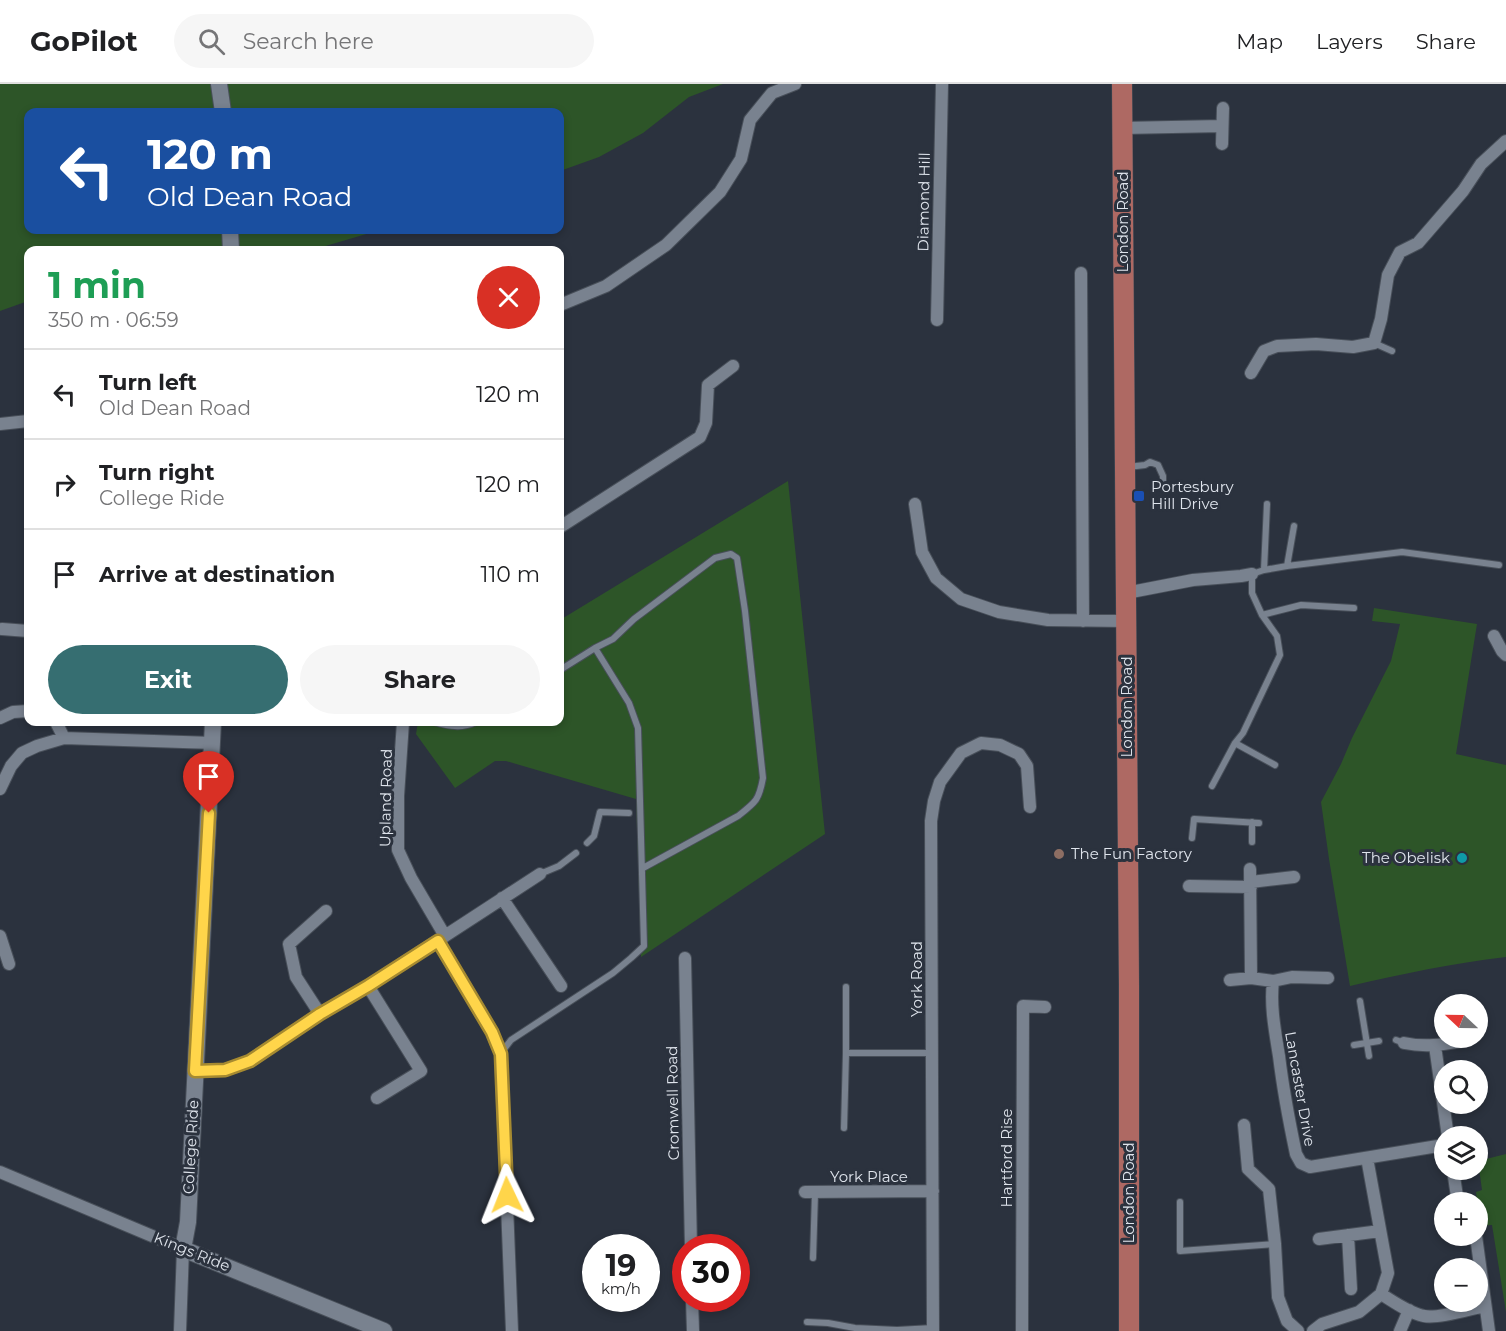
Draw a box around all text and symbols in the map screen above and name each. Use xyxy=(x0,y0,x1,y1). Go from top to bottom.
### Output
search box xyxy=(174,14,594,68)
text: GoPilot xyxy=(30,24,138,58)
icon: search xyxy=(195,25,228,58)
text: Search here xyxy=(243,28,374,55)
text: Map xyxy=(1236,29,1283,54)
text: Layers xyxy=(1316,29,1383,54)
text: Share xyxy=(1416,29,1476,54)
text: 120 m xyxy=(147,128,273,180)
icon: left xyxy=(48,132,126,210)
street label: Diamond Hill xyxy=(913,152,934,252)
street label: London Road xyxy=(1113,171,1132,273)
text: Old Dean Road xyxy=(147,180,352,213)
text: 1 min xyxy=(48,263,146,307)
button: close xyxy=(477,266,540,329)
text: 350 m · 06:59 xyxy=(48,308,179,332)
text: Turn left xyxy=(99,369,197,396)
icon: left xyxy=(48,378,81,411)
text: 120 m xyxy=(476,381,540,408)
text: Old Dean Road xyxy=(99,396,251,420)
text: Turn right xyxy=(99,459,214,486)
icon: right xyxy=(48,468,81,501)
text: 120 m xyxy=(476,471,540,498)
place label: Portesbury Hill Drive xyxy=(1151,477,1235,513)
text: College Ride xyxy=(99,486,225,510)
marker: Portesbury Hill Drive xyxy=(1132,489,1146,503)
icon: arrive xyxy=(48,558,81,591)
text: Arrive at destination xyxy=(99,561,335,588)
text: 110 m xyxy=(480,561,540,588)
button: Exit xyxy=(48,645,288,714)
button: Share xyxy=(300,645,540,714)
street label: London Road xyxy=(1117,656,1136,758)
street label: Upland Road xyxy=(375,749,396,847)
pin xyxy=(183,751,234,813)
icon: arrive xyxy=(192,760,225,793)
place label: The Fun Factory xyxy=(1071,844,1193,863)
marker: The Fun Factory xyxy=(1052,847,1066,861)
place label: The Obelisk xyxy=(1362,848,1450,867)
marker: The Obelisk xyxy=(1455,851,1469,865)
street label: York Road xyxy=(907,941,926,1017)
north arrow xyxy=(1434,994,1488,1048)
map controls xyxy=(1434,994,1488,1312)
street label: Lancaster Drive xyxy=(1281,1030,1320,1148)
street label: Cromwell Road xyxy=(662,1045,683,1161)
button: search xyxy=(1434,1060,1488,1114)
street label: College Ride xyxy=(179,1099,202,1195)
street label: Hartford Rise xyxy=(997,1109,1016,1207)
button: layers xyxy=(1434,1126,1488,1180)
street label: London Road xyxy=(1119,1142,1138,1244)
position arrow xyxy=(475,1163,539,1227)
street label: York Place xyxy=(830,1167,908,1186)
button: + xyxy=(1434,1192,1488,1246)
street label: Kings Ride xyxy=(151,1228,233,1275)
speed limit sign: 30 xyxy=(672,1234,750,1312)
text: 19 xyxy=(606,1247,636,1284)
button: − xyxy=(1434,1258,1488,1312)
text: km/h xyxy=(601,1279,641,1298)

